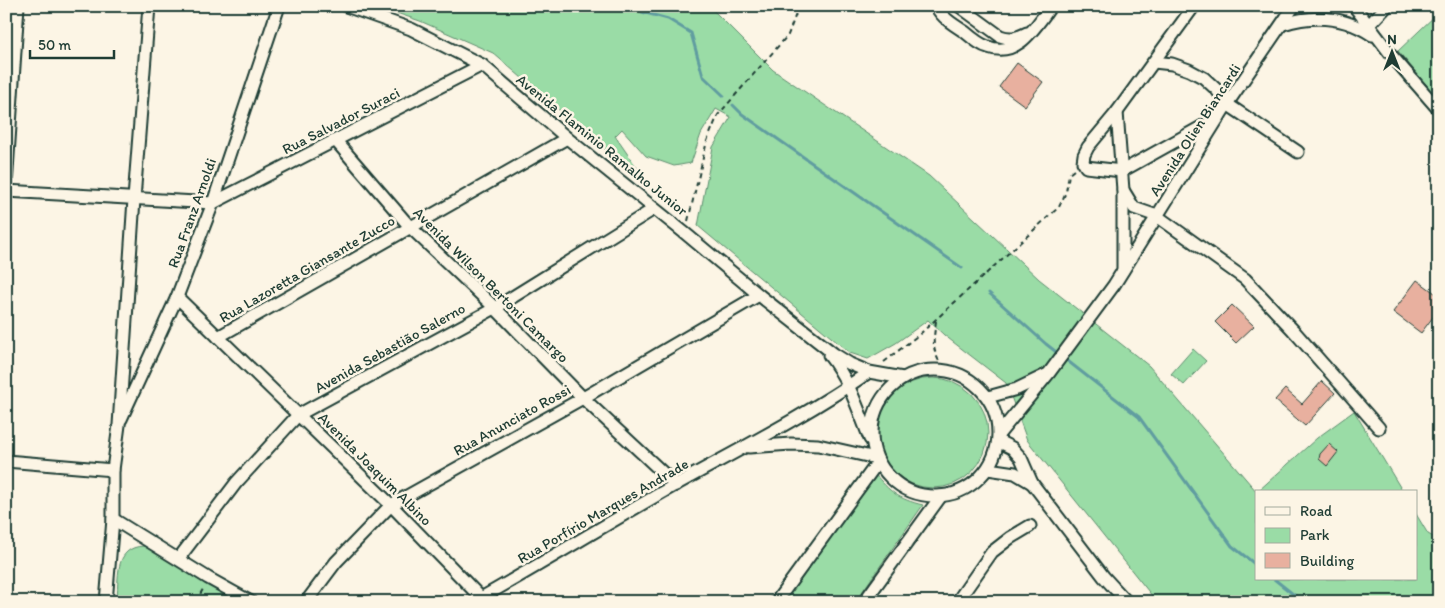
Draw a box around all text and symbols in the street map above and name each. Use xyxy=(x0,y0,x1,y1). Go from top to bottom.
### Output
scale bar xyxy=(30,28,114,60)
north arrow xyxy=(1368,28,1418,78)
text: N xyxy=(1387,31,1397,48)
text: 50 m xyxy=(38,36,71,54)
street label: Avenida Olien Biancardi xyxy=(1146,61,1244,199)
street label: Avenida Flaminio Ramalho Junior xyxy=(513,70,691,220)
street label: Rua Salvador Suraci xyxy=(279,84,403,158)
street label: Rua Franz Arnoldi xyxy=(164,156,220,270)
street label: Avenida Wilson Bertoni Camargo xyxy=(410,204,572,366)
street label: Rua Lazoretta Giansante Zucco xyxy=(216,211,398,327)
street label: Avenida Sebastião Salerno xyxy=(311,299,469,397)
street label: Rua Anunciato Rossi xyxy=(450,380,574,460)
street label: Avenida Joaquim Albino xyxy=(314,408,436,530)
street label: Rua Porfírio Marques Andrade xyxy=(514,455,692,567)
legend xyxy=(1255,490,1418,580)
text: Road xyxy=(1300,502,1333,520)
text: Park xyxy=(1300,526,1330,544)
text: Building xyxy=(1300,552,1354,570)

